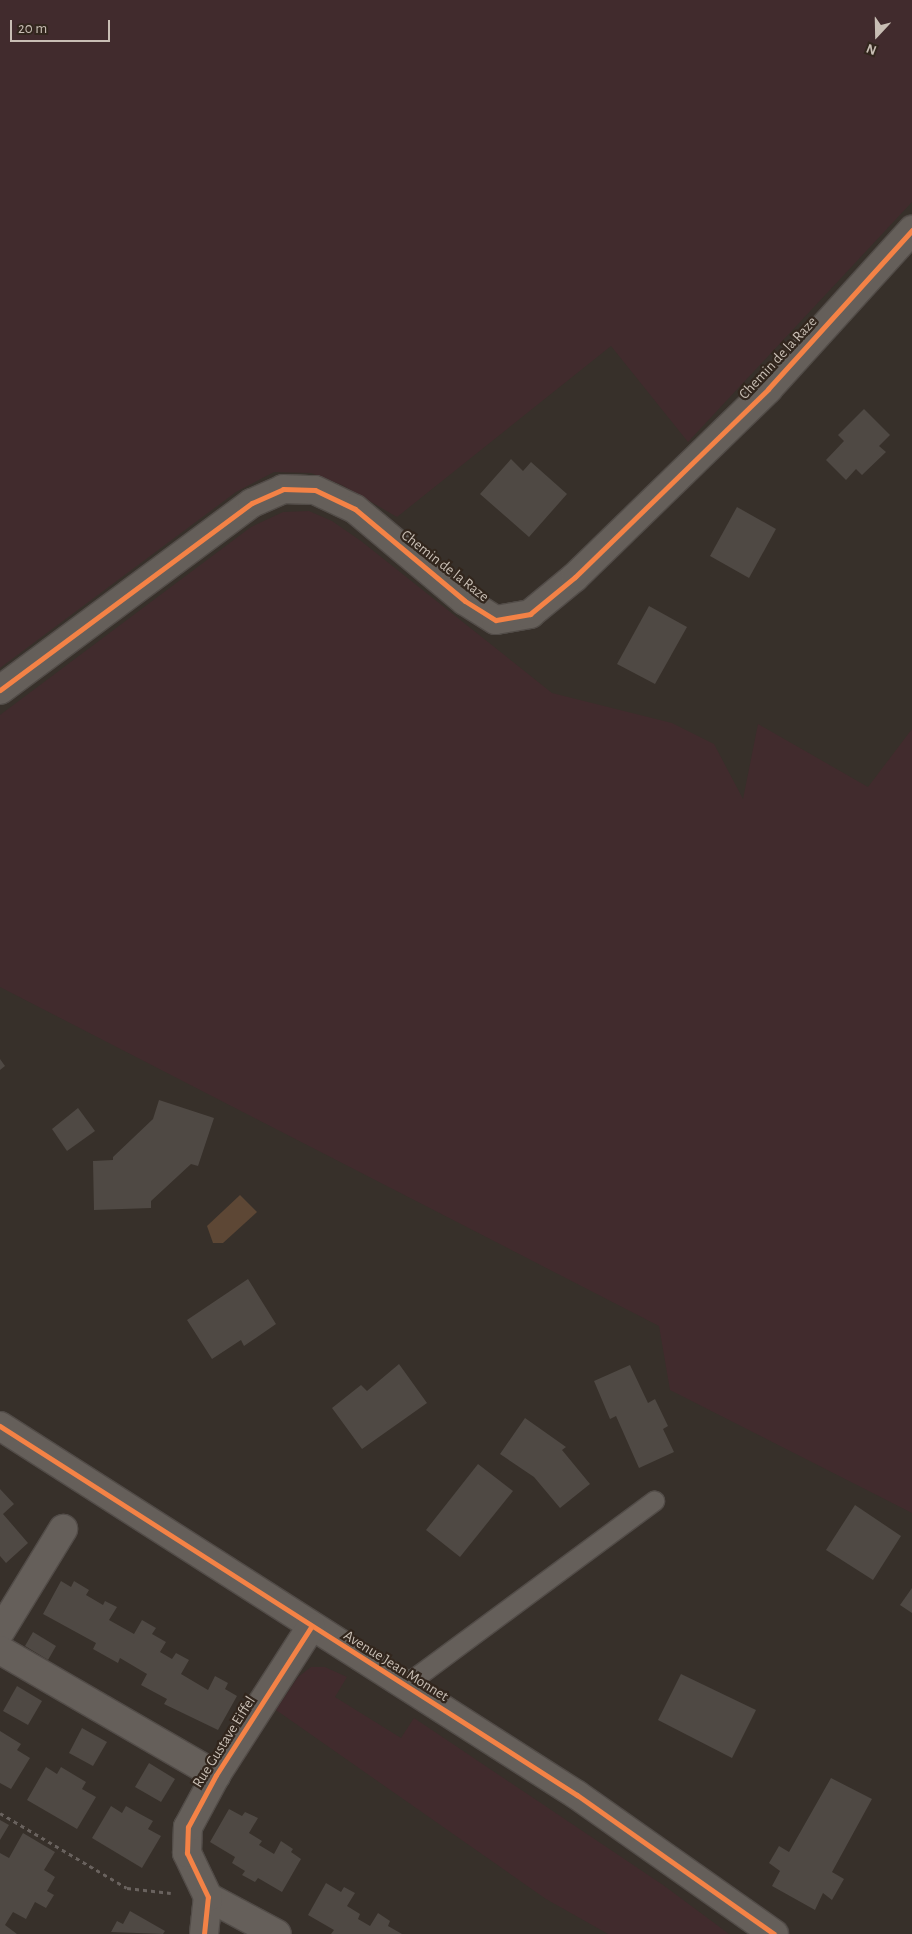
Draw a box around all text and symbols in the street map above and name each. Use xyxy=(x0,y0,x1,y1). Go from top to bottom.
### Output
scale bar xyxy=(12,10,112,42)
north arrow xyxy=(852,10,902,60)
text: 20 m xyxy=(18,21,47,36)
text: N xyxy=(865,41,879,57)
street label: Chemin de la Raze xyxy=(735,313,821,403)
street label: Chemin de la Raze xyxy=(398,526,492,606)
street label: Avenue Jean Monnet xyxy=(340,1627,452,1705)
street label: Rue Gustave Eiffel xyxy=(189,1693,259,1791)

